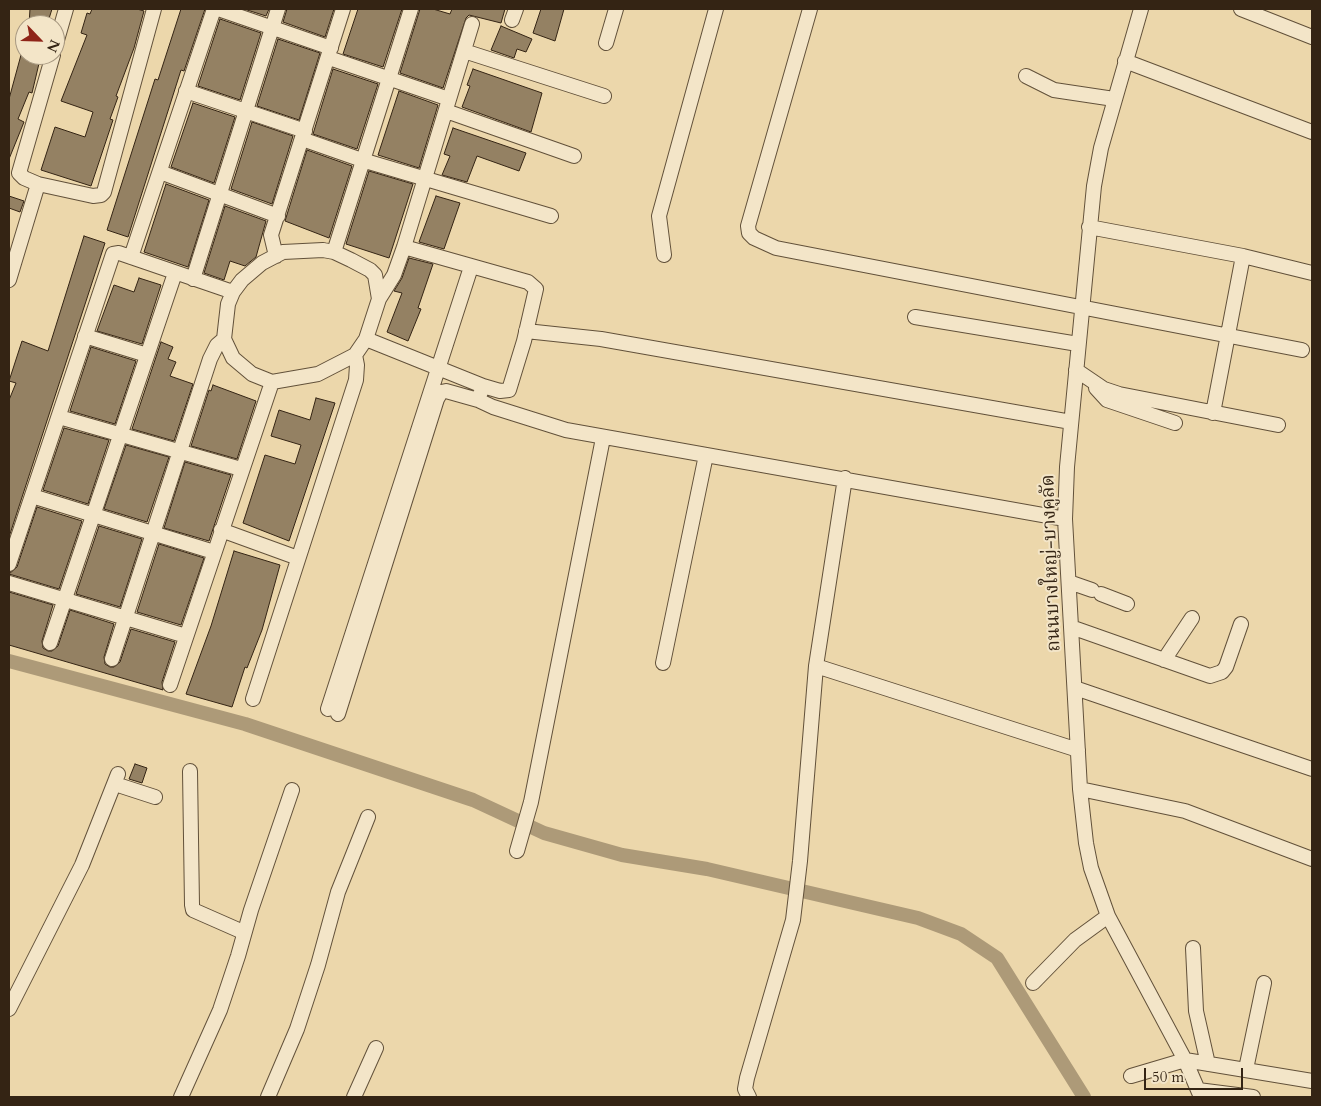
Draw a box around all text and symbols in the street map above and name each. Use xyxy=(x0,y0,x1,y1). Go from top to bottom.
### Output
north arrow xyxy=(15,15,65,65)
text: N xyxy=(42,36,64,55)
street label: ถนนบางใหญ่-บางคูลัด xyxy=(1038,474,1066,652)
scale bar xyxy=(1146,1058,1245,1090)
text: 50 m xyxy=(1152,1067,1184,1087)

